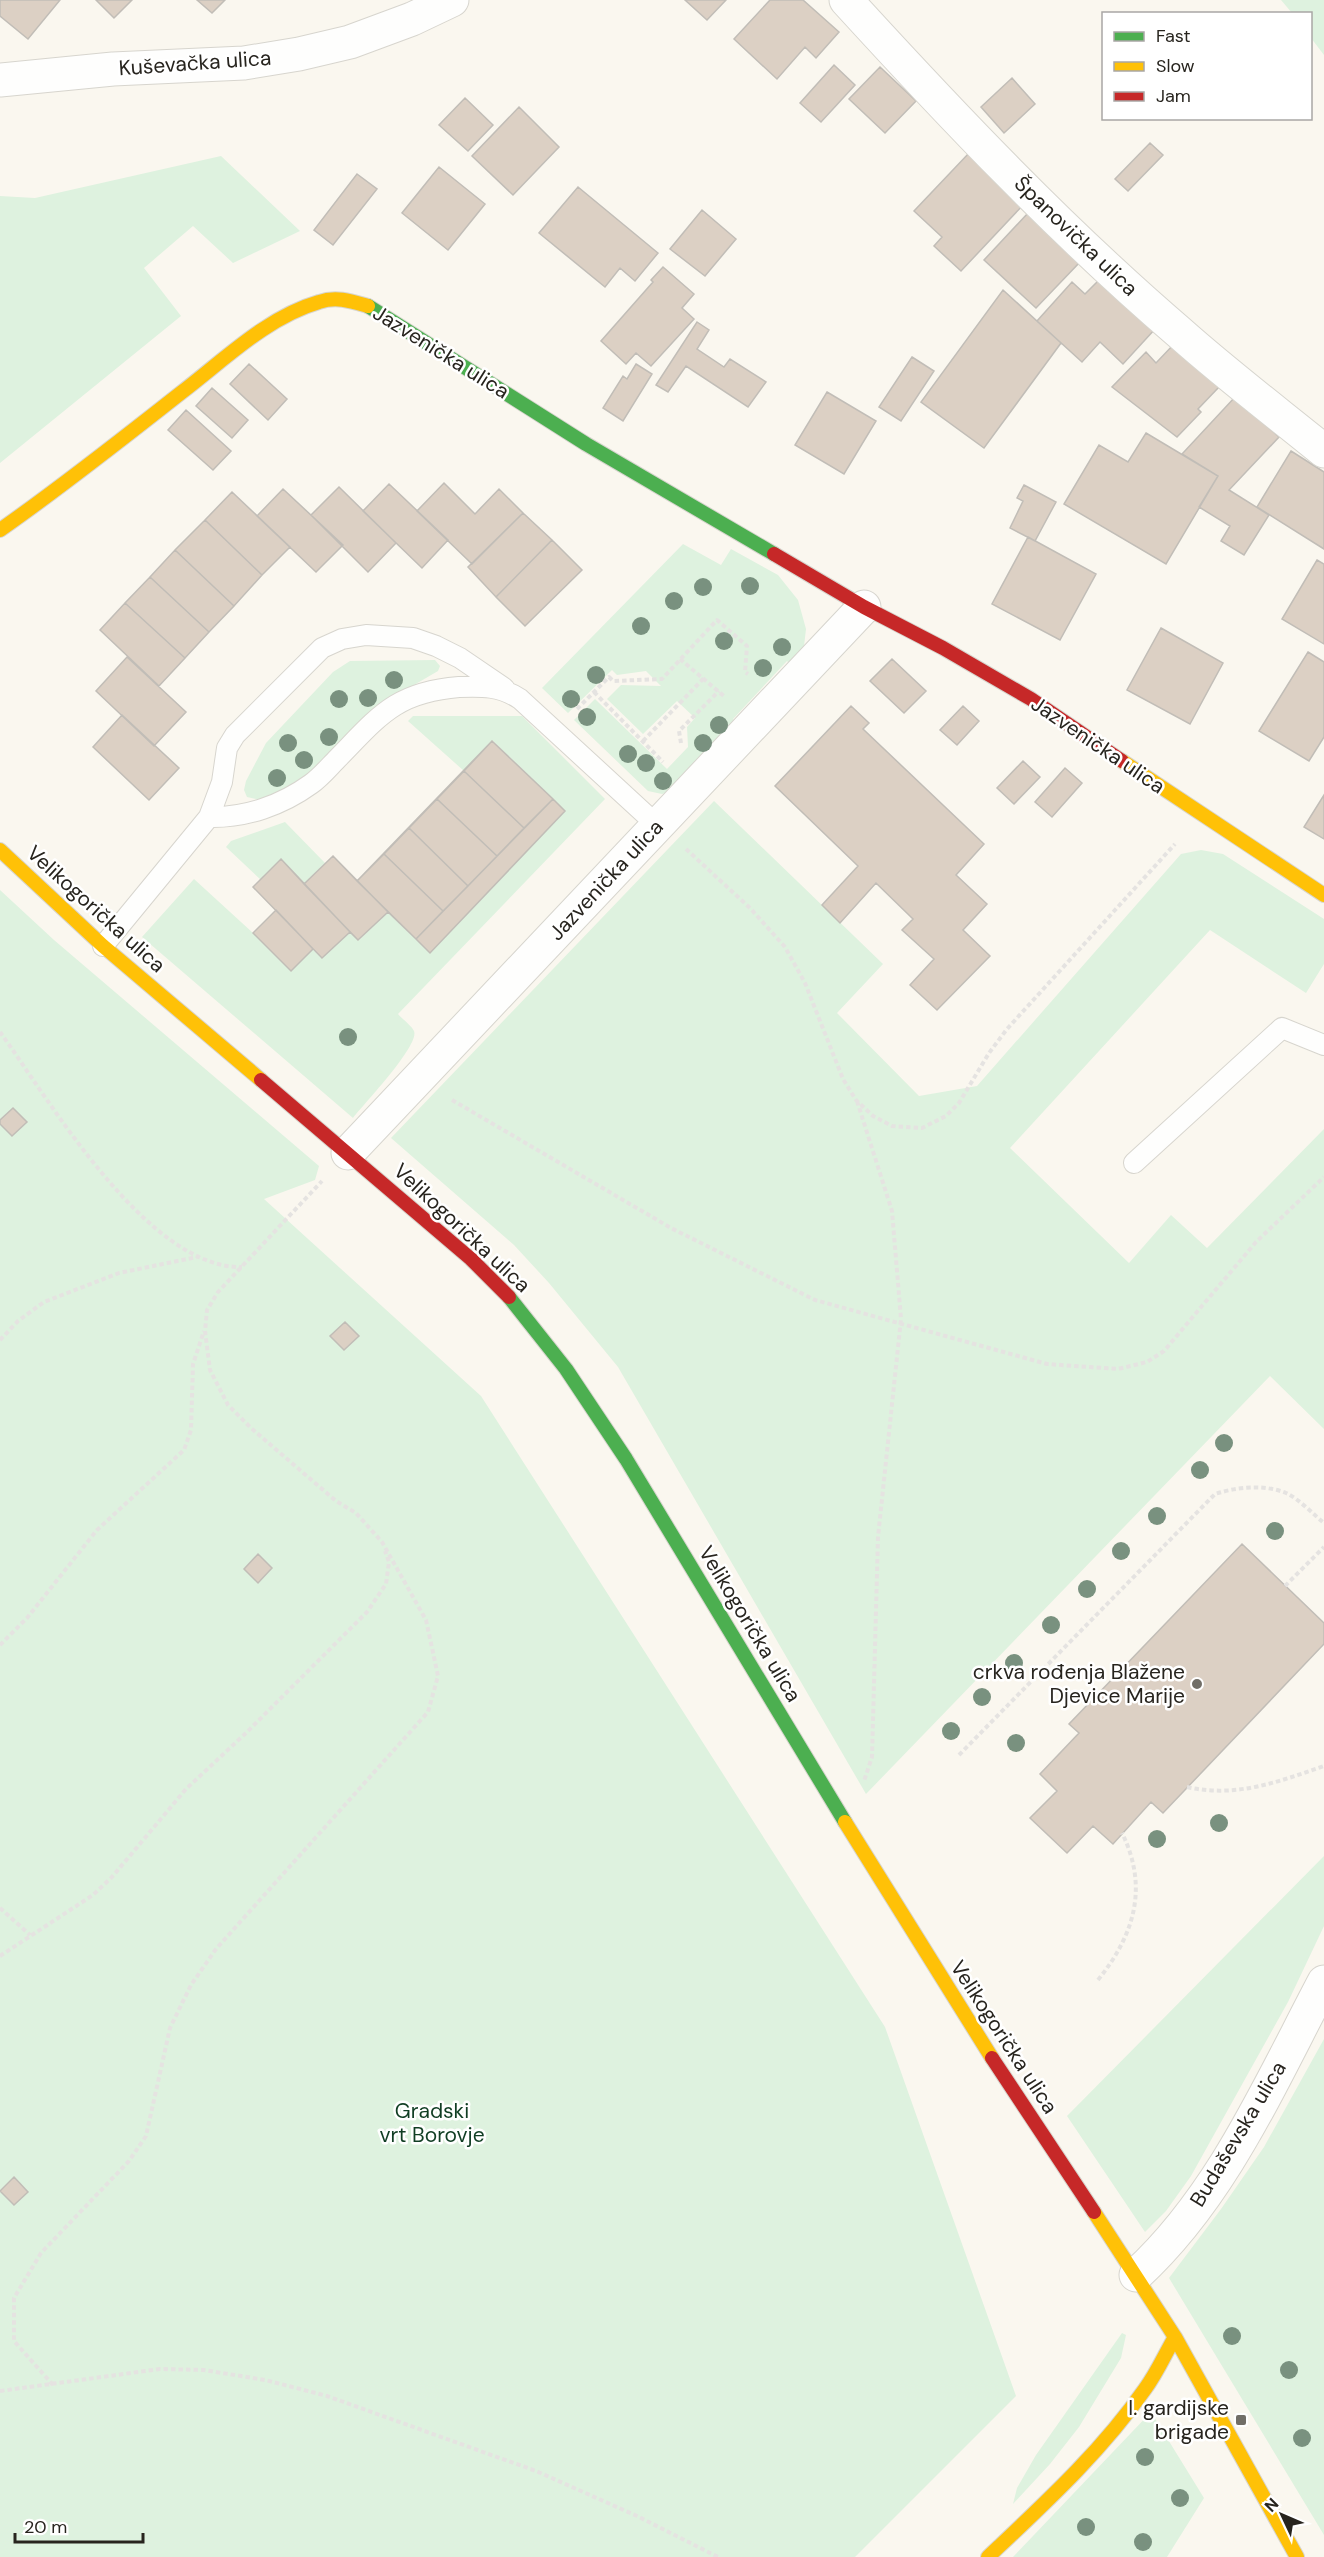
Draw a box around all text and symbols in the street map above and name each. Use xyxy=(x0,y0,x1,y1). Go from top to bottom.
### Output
legend xyxy=(1102,12,1312,120)
text: Fast xyxy=(1156,24,1191,48)
street label: Kuševačka ulica xyxy=(118,44,272,82)
text: Slow xyxy=(1156,54,1195,78)
text: Jam xyxy=(1156,84,1191,108)
street label: Španovička ulica xyxy=(1008,170,1144,302)
street label: Jazvenička ulica xyxy=(367,299,515,405)
street label: Jazvenička ulica xyxy=(1026,690,1170,800)
street label: Jazvenička ulica xyxy=(543,813,669,947)
street label: Velikogorička ulica xyxy=(21,839,171,979)
street label: Velikogorička ulica xyxy=(388,1157,536,1299)
street label: Velikogorička ulica xyxy=(692,1541,808,1707)
place label: crkva rođenja Blažene Djevice Marije xyxy=(973,1658,1185,1710)
marker: crkva rođenja Blažene Djevice Marije xyxy=(1190,1677,1204,1691)
street label: Velikogorička ulica xyxy=(944,1955,1064,2119)
street label: Budaševska ulica xyxy=(1183,2056,1293,2212)
park label: Gradski vrt Borovje xyxy=(379,2097,485,2149)
place label: I. gardijske brigade xyxy=(1128,2394,1229,2446)
marker: I. gardijske brigade xyxy=(1234,2413,1248,2427)
north arrow xyxy=(1252,2485,1312,2545)
text: N xyxy=(1260,2493,1283,2516)
scale bar xyxy=(15,2506,142,2544)
text: 20 m xyxy=(24,2515,67,2539)

